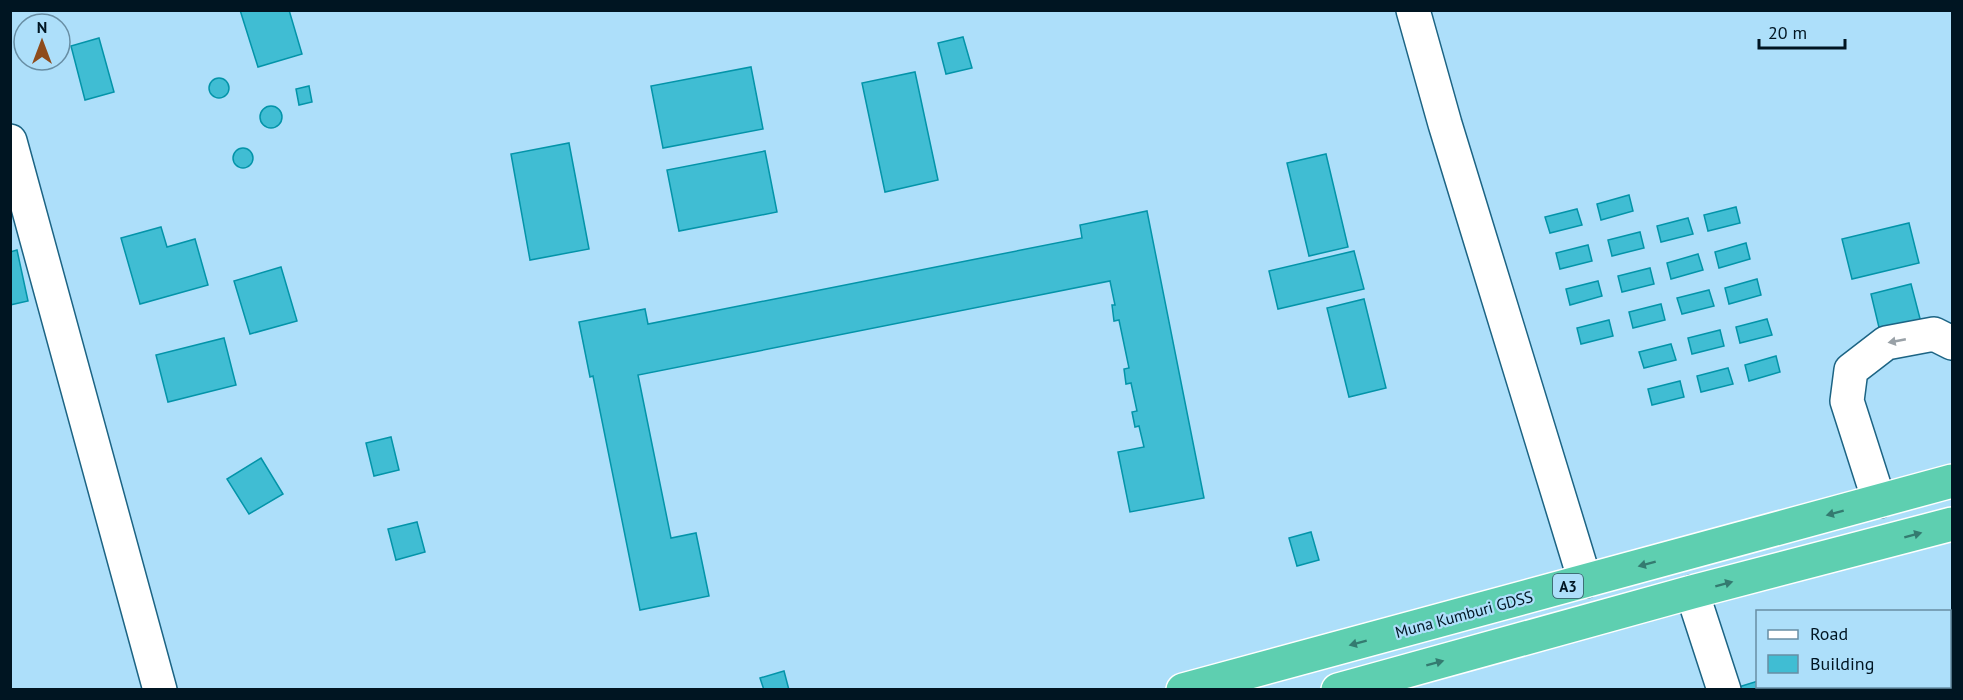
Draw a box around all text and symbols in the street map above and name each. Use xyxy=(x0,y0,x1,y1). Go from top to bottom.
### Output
north arrow xyxy=(12,12,72,72)
scale bar xyxy=(1759,12,1844,50)
text: N xyxy=(37,17,47,37)
text: 20 m xyxy=(1768,21,1807,44)
one-way arrow xyxy=(1887,337,1906,346)
one-way arrow xyxy=(1826,509,1844,518)
one-way arrow xyxy=(1903,529,1922,539)
one-way arrow xyxy=(1638,560,1656,569)
road number: A3 xyxy=(1553,574,1583,598)
one-way arrow xyxy=(1715,579,1733,588)
street label: Muna Kumburi GDSS xyxy=(1393,586,1535,642)
legend xyxy=(1756,610,1951,688)
text: Road xyxy=(1810,622,1848,645)
one-way arrow xyxy=(1348,638,1367,648)
text: Building xyxy=(1810,652,1874,675)
one-way arrow xyxy=(1426,658,1444,667)

